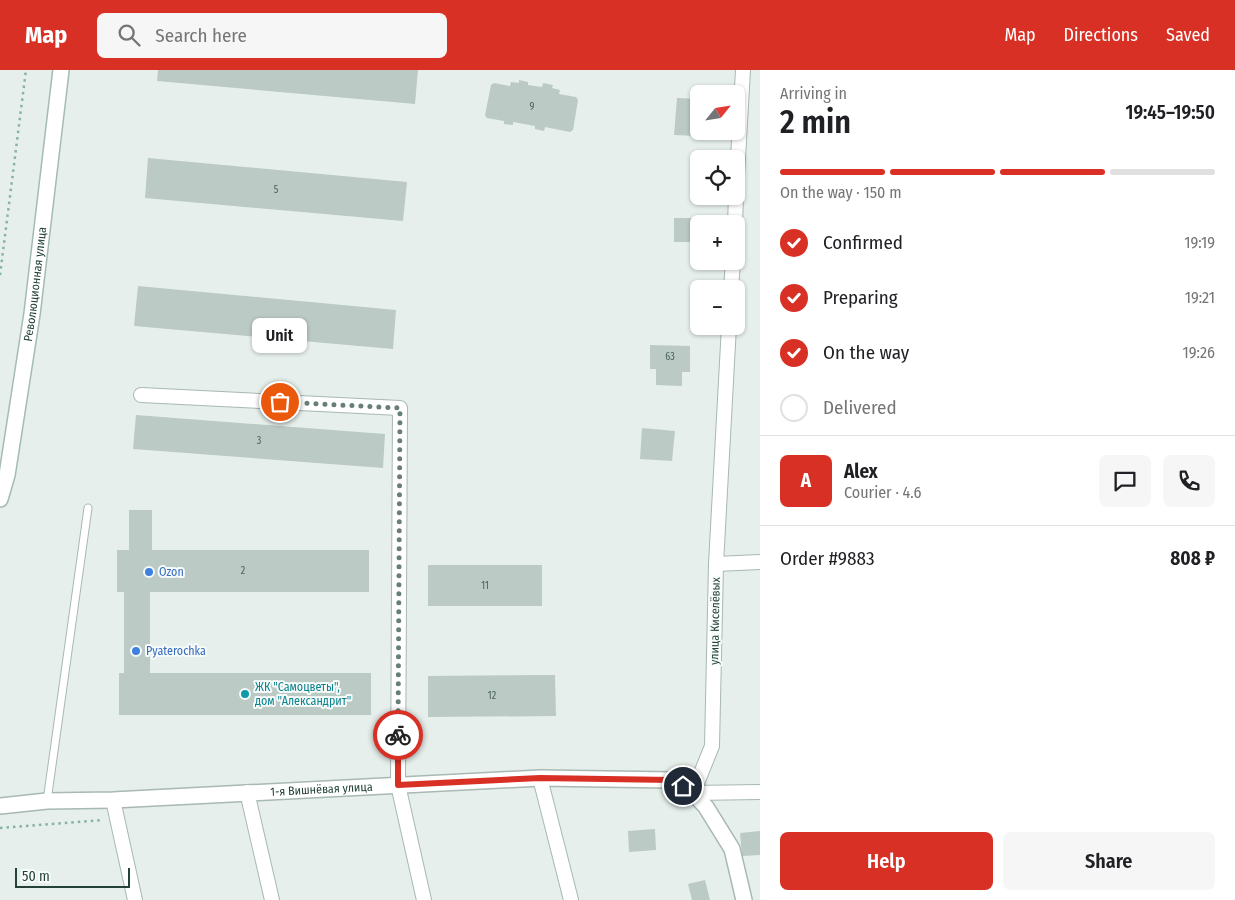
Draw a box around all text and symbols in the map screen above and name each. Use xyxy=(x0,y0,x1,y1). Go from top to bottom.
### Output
search box xyxy=(97,13,447,58)
text: Map xyxy=(25,21,67,49)
icon: search xyxy=(115,21,143,49)
text: Search here xyxy=(155,24,247,47)
text: Map xyxy=(1004,24,1036,46)
text: Directions xyxy=(1064,24,1138,46)
text: Saved xyxy=(1166,24,1210,46)
text: Arriving in xyxy=(780,84,847,103)
north arrow xyxy=(690,85,745,140)
map controls xyxy=(690,85,745,335)
house number: 9 xyxy=(530,101,535,113)
text: 19:45–19:50 xyxy=(1125,101,1215,124)
text: 2 min xyxy=(780,103,851,141)
button: locate xyxy=(690,150,745,205)
text: On the way · 150 m xyxy=(780,183,901,202)
house number: 5 xyxy=(274,184,279,196)
button: + xyxy=(690,215,745,270)
street label: Революционная улица xyxy=(21,226,49,342)
icon: check xyxy=(780,229,808,257)
text: Confirmed xyxy=(823,231,903,254)
text: 19:19 xyxy=(1184,233,1215,252)
button: − xyxy=(690,280,745,335)
icon: check xyxy=(780,284,808,312)
text: Preparing xyxy=(823,286,898,309)
text: 19:21 xyxy=(1185,288,1215,307)
callout: Unit xyxy=(252,317,308,352)
text: Unit xyxy=(266,326,293,345)
icon: check xyxy=(780,339,808,367)
text: On the way xyxy=(823,341,909,364)
text: 19:26 xyxy=(1183,343,1215,362)
house number: 63 xyxy=(665,351,675,363)
pin xyxy=(259,381,301,423)
icon: bag xyxy=(266,388,294,416)
text: Delivered xyxy=(823,396,897,419)
house number: 3 xyxy=(257,435,262,447)
button: chat xyxy=(1099,455,1151,507)
button: phone xyxy=(1163,455,1215,507)
text: Alex xyxy=(844,460,878,483)
text: A xyxy=(801,469,811,492)
text: Courier · 4.6 xyxy=(844,483,922,502)
text: Order #9883 xyxy=(780,547,874,570)
text: 808 ₽ xyxy=(1170,547,1215,570)
place label: Ozon xyxy=(159,565,184,579)
house number: 2 xyxy=(241,565,246,577)
marker: Ozon xyxy=(143,566,155,578)
street label: улица Киселёвых xyxy=(707,576,723,665)
house number: 11 xyxy=(481,580,489,592)
place label: Pyaterochka xyxy=(146,644,206,658)
marker: Pyaterochka xyxy=(130,645,142,657)
place label: ЖК "Самоцветы", дом "Александрит" xyxy=(255,680,351,708)
marker: ЖК "Самоцветы", дом "Александрит" xyxy=(239,688,251,700)
house number: 12 xyxy=(488,690,497,702)
courier xyxy=(373,710,423,760)
icon: bike xyxy=(384,721,412,749)
pin xyxy=(662,765,704,807)
icon: home xyxy=(669,772,697,800)
street label: 1-я Вишнёвая улица xyxy=(270,780,373,799)
button: Help xyxy=(780,832,993,890)
button: Share xyxy=(1003,832,1215,890)
scale bar xyxy=(15,865,130,888)
text: 50 m xyxy=(22,868,50,885)

